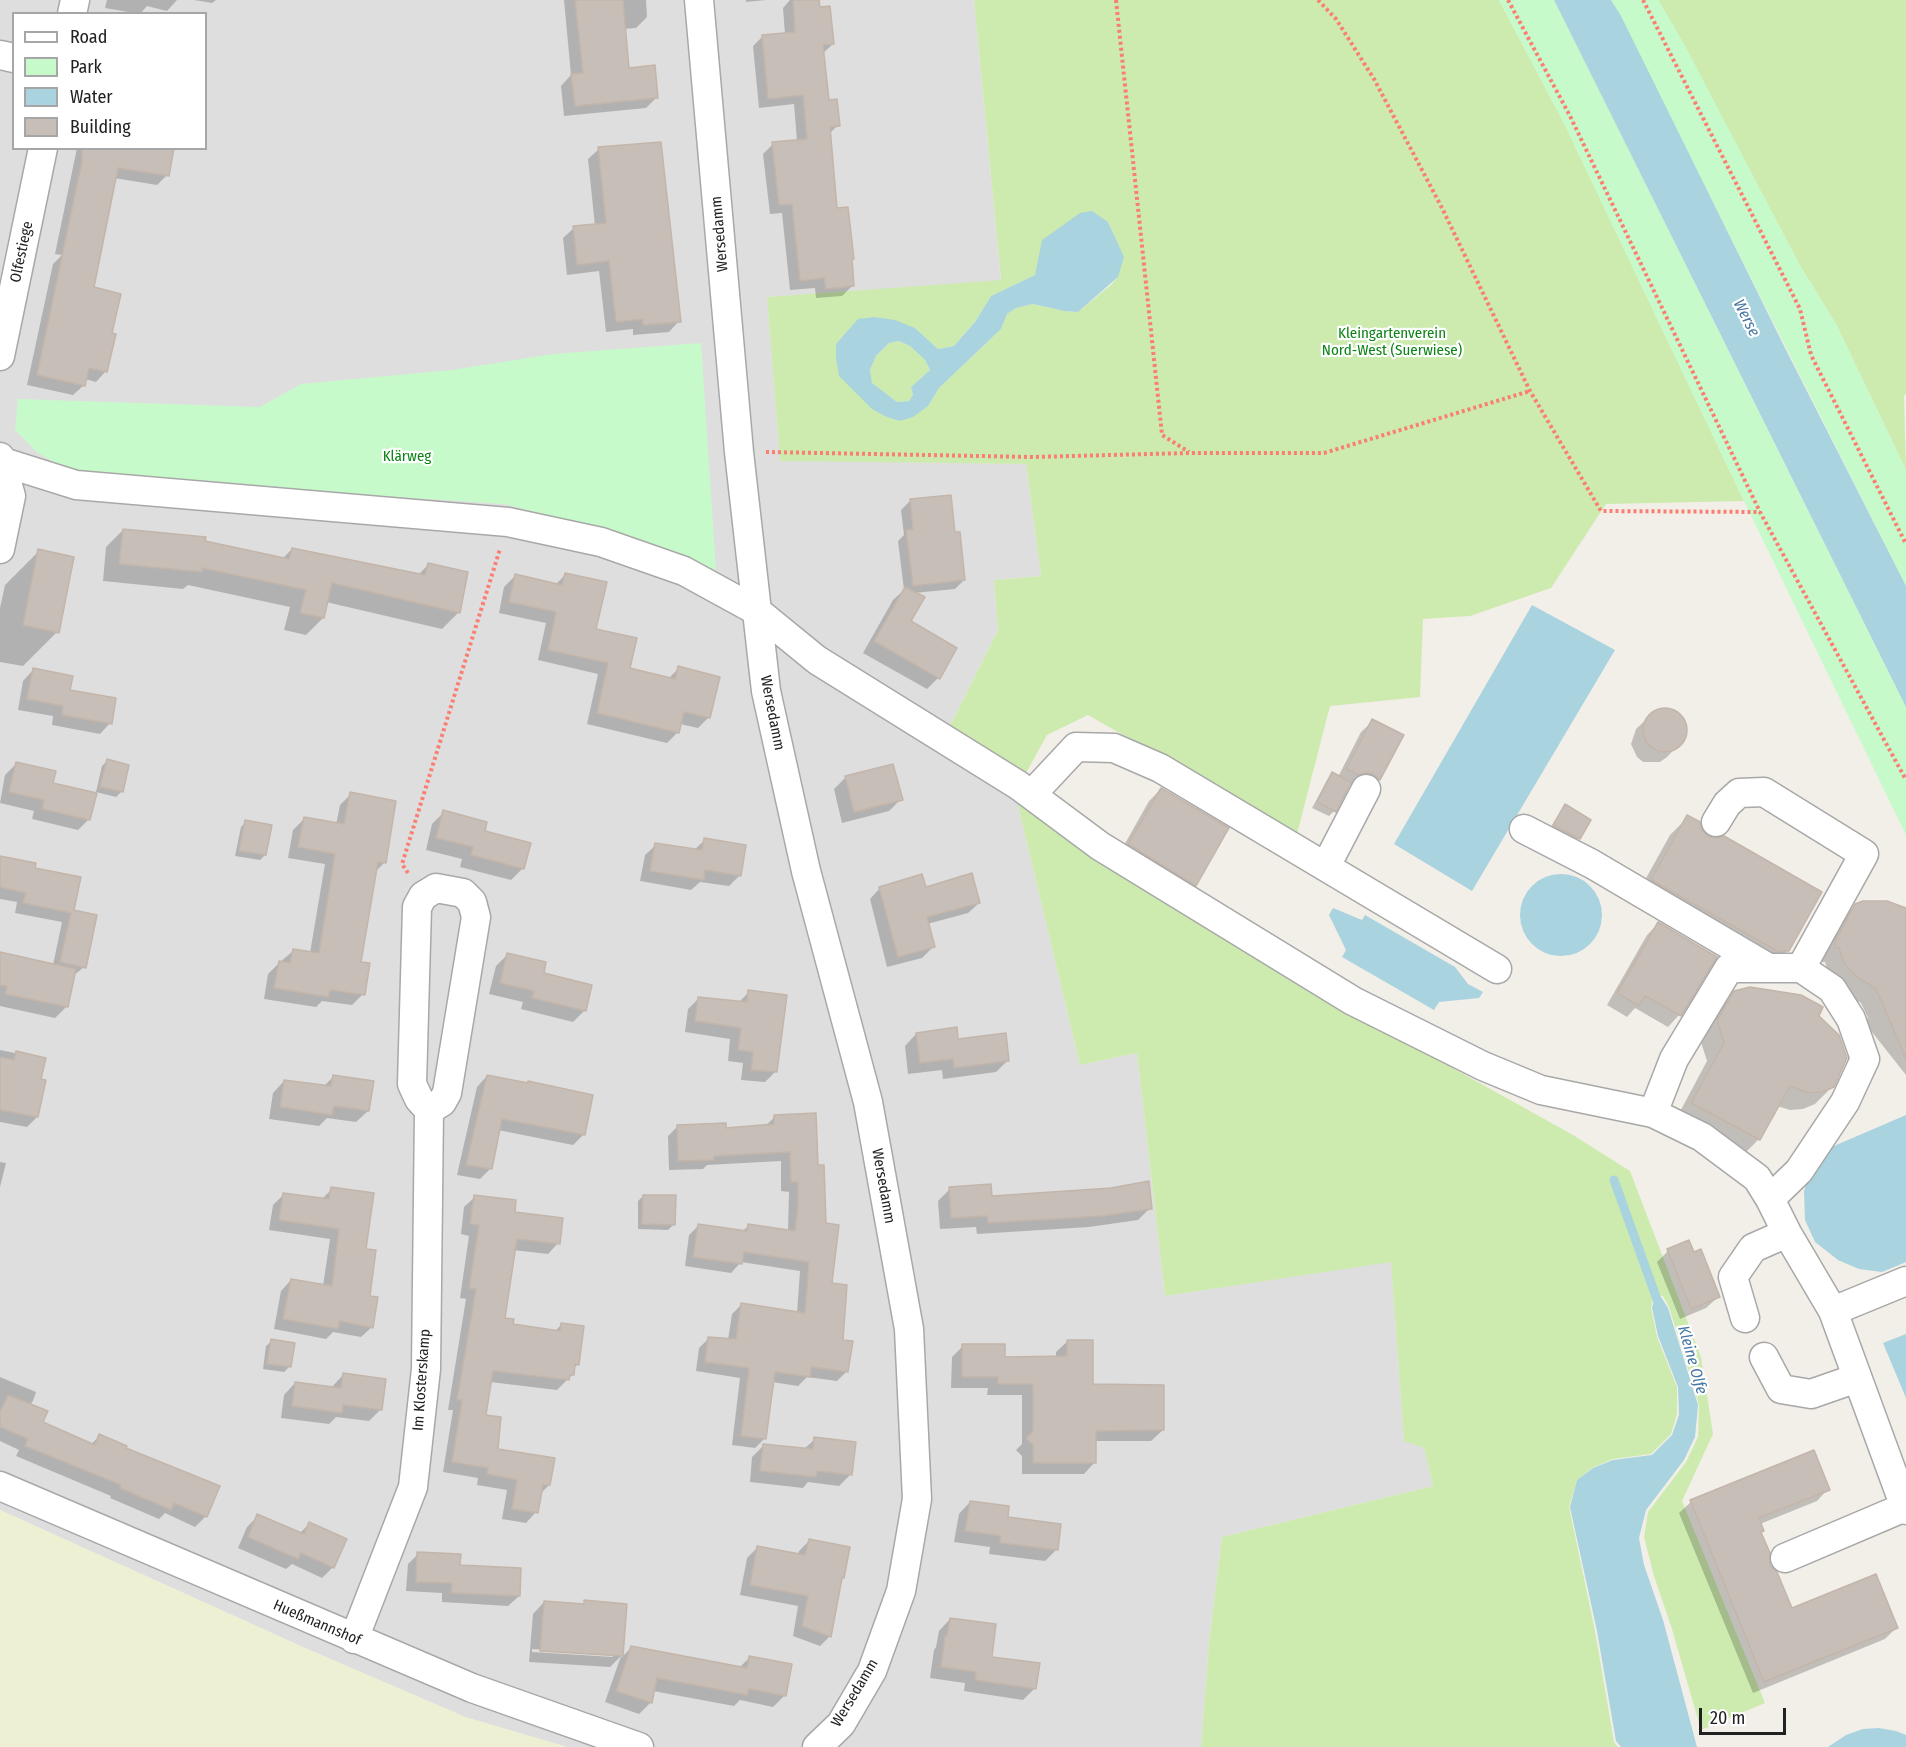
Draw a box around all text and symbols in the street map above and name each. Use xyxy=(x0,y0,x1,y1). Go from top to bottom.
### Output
legend xyxy=(12,12,207,150)
text: Road xyxy=(70,26,107,48)
text: Park xyxy=(70,56,102,78)
text: Water xyxy=(70,86,113,108)
text: Building xyxy=(70,116,131,138)
street label: Wersedamm xyxy=(708,195,732,273)
street label: Olfestiege xyxy=(7,220,37,284)
water label: Werse xyxy=(1729,296,1763,340)
park label: Kleingartenverein Nord-West (Suerwiese) xyxy=(1322,325,1462,360)
park label: Klärweg xyxy=(383,448,431,466)
street label: Wersedamm xyxy=(756,674,788,752)
street label: Wersedamm xyxy=(868,1147,898,1225)
water label: Kleine Olfe xyxy=(1673,1324,1711,1396)
street label: Im Klosterskamp xyxy=(409,1328,435,1432)
street label: Hueßmannshof xyxy=(270,1596,364,1650)
street label: Wersedamm xyxy=(828,1656,882,1730)
scale bar xyxy=(1702,1696,1789,1734)
text: 20 m xyxy=(1710,1707,1745,1729)

